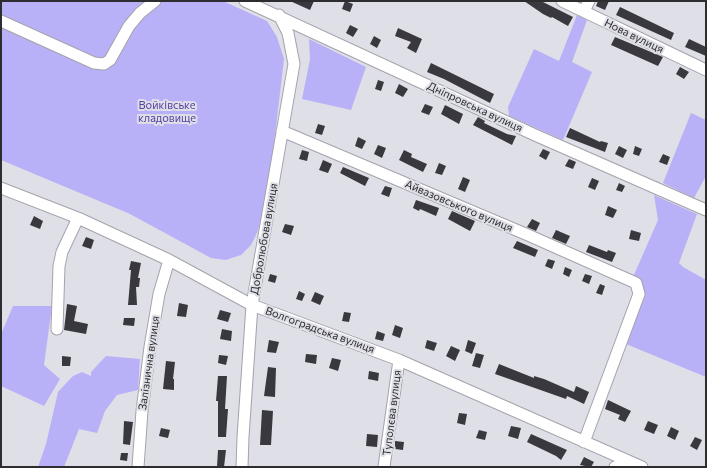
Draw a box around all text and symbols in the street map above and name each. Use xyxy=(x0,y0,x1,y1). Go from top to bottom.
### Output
street label: Нова вулиця xyxy=(602,16,666,56)
street label: Дніпровська вулиця xyxy=(425,79,525,135)
park label: Войківське кладовище xyxy=(138,98,196,124)
street label: Айвазовського вулиця xyxy=(403,177,515,235)
street label: Добролюбова вулиця xyxy=(248,182,280,296)
street label: Волгоградська вулиця xyxy=(264,304,376,356)
street label: Залізнична вулиця xyxy=(136,315,162,411)
street label: Туполєва вулиця xyxy=(380,369,404,457)

